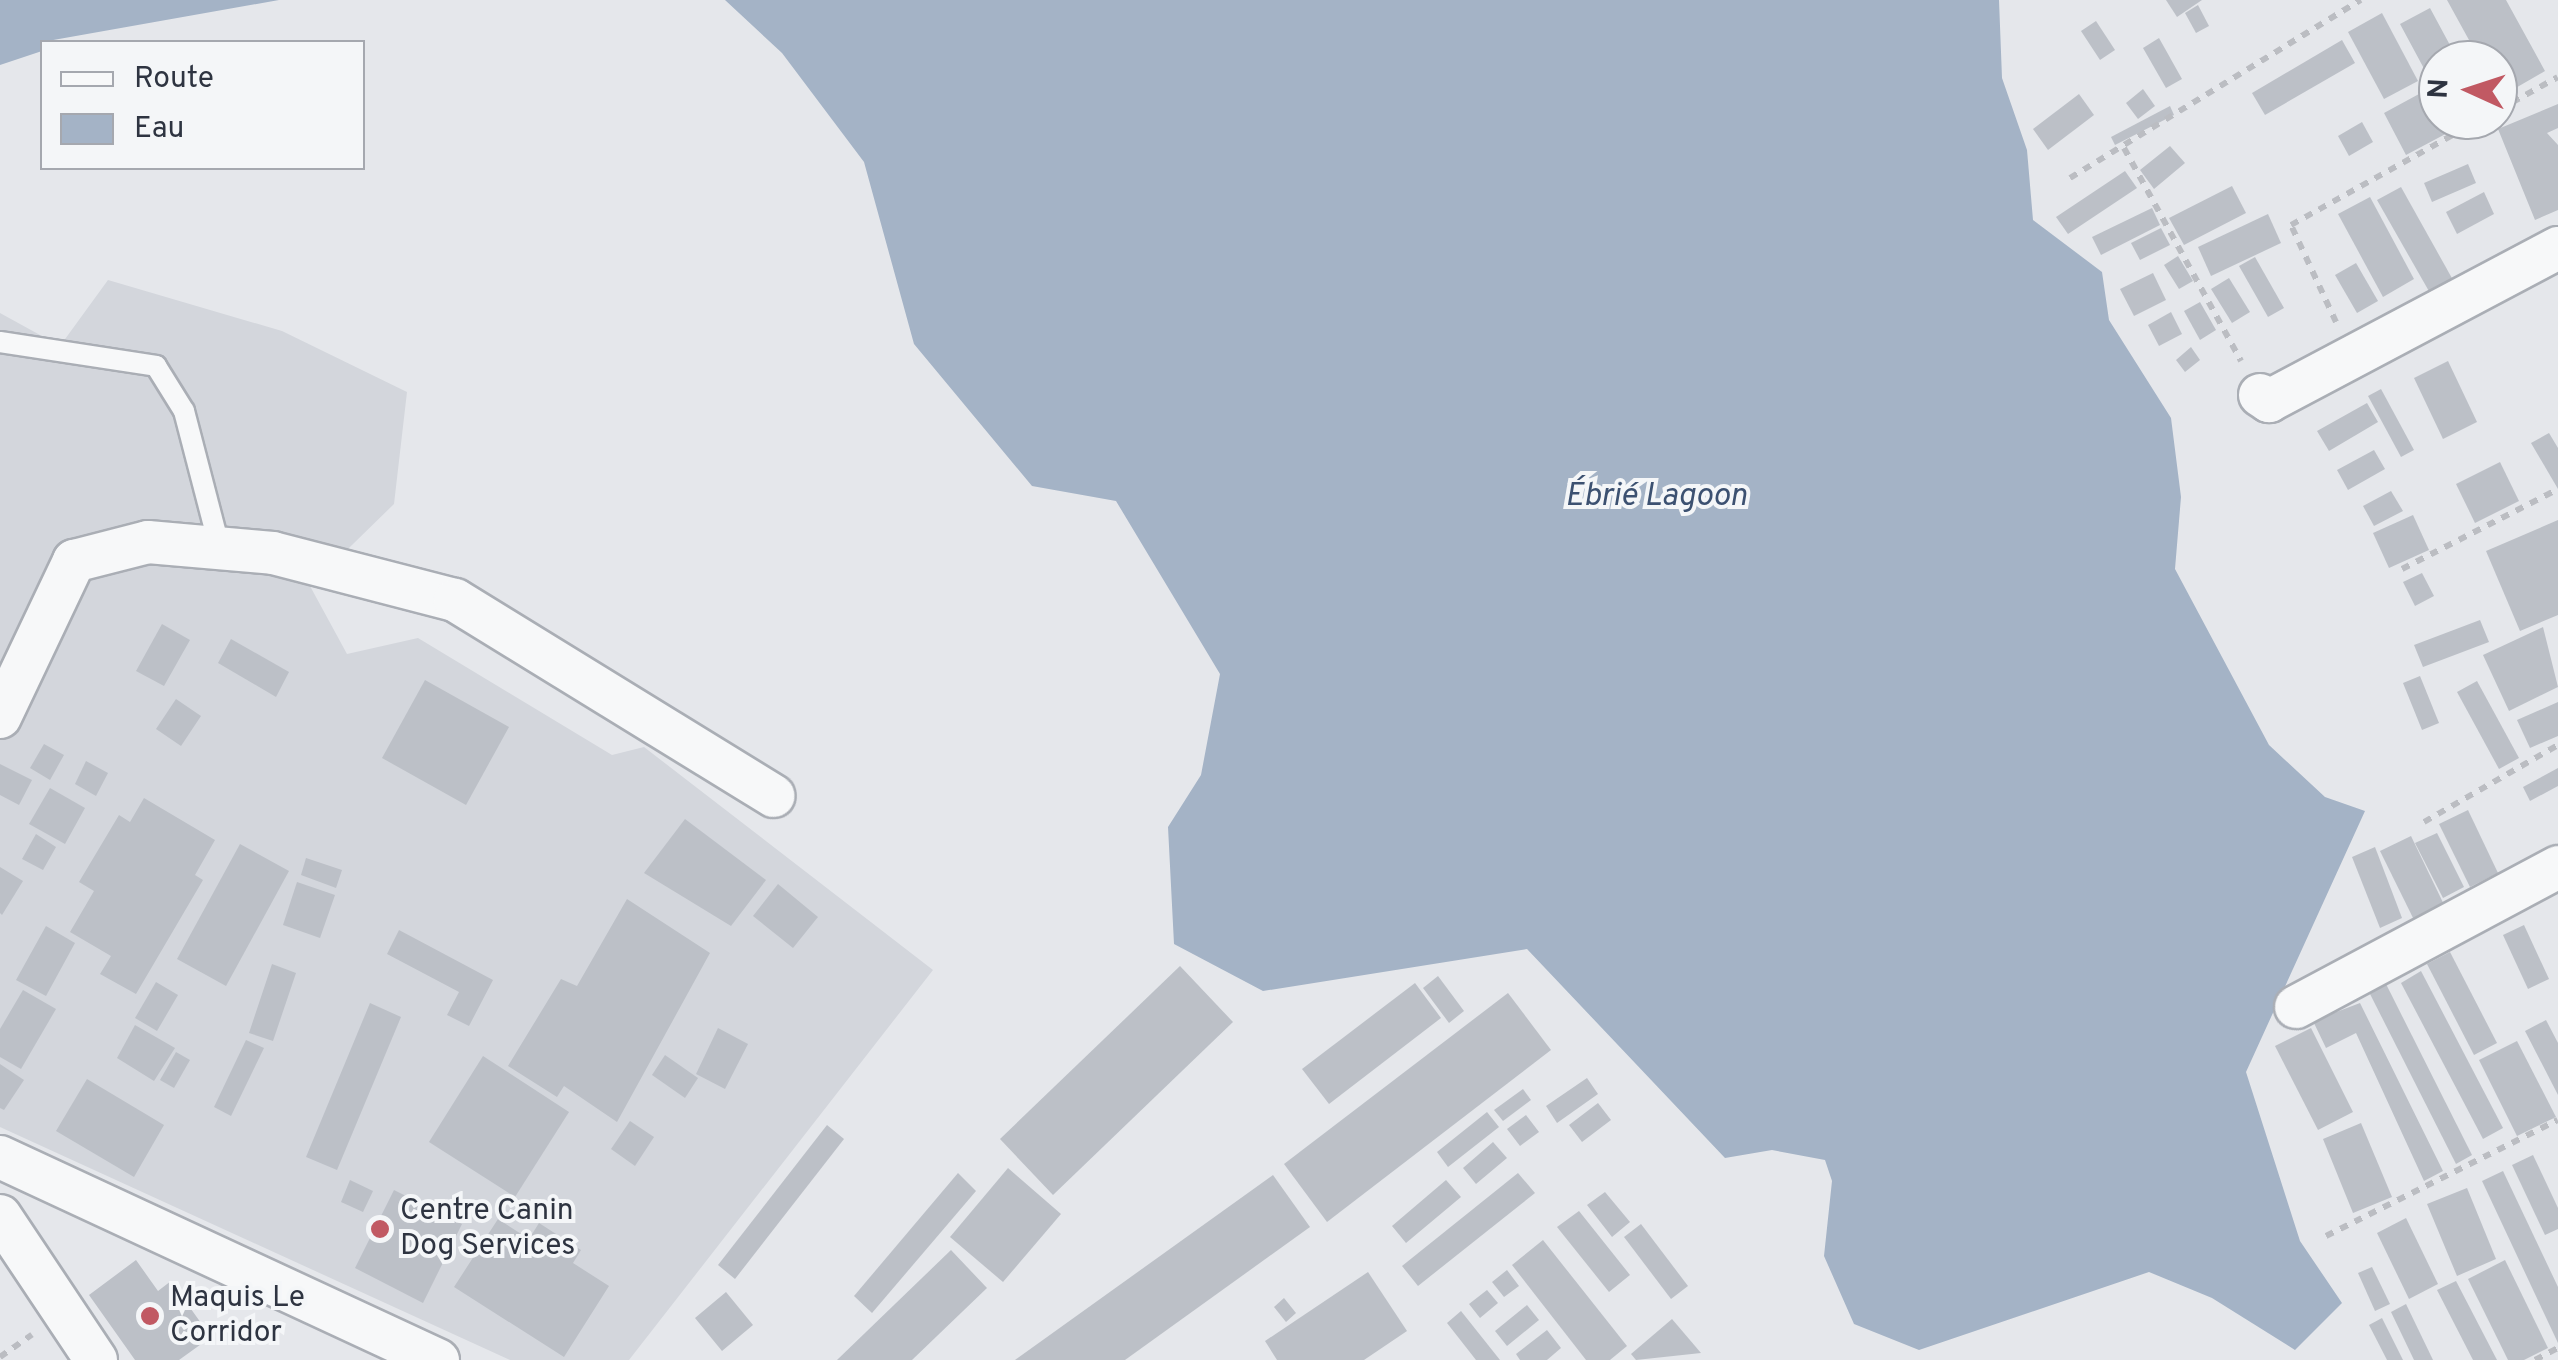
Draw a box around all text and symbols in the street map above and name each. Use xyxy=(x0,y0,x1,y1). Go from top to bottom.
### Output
legend xyxy=(40,40,365,170)
north arrow xyxy=(2418,40,2518,140)
text: Route xyxy=(134,61,214,98)
text: N xyxy=(2422,78,2459,100)
text: Eau xyxy=(134,111,185,148)
water label: Ébrié Lagoon xyxy=(1565,478,1747,516)
place label: Centre Canin Dog Services xyxy=(400,1194,575,1264)
marker: Centre Canin Dog Services xyxy=(369,1218,391,1240)
place label: Maquis Le Corridor xyxy=(170,1281,305,1352)
marker: Maquis Le Corridor xyxy=(139,1305,161,1327)

